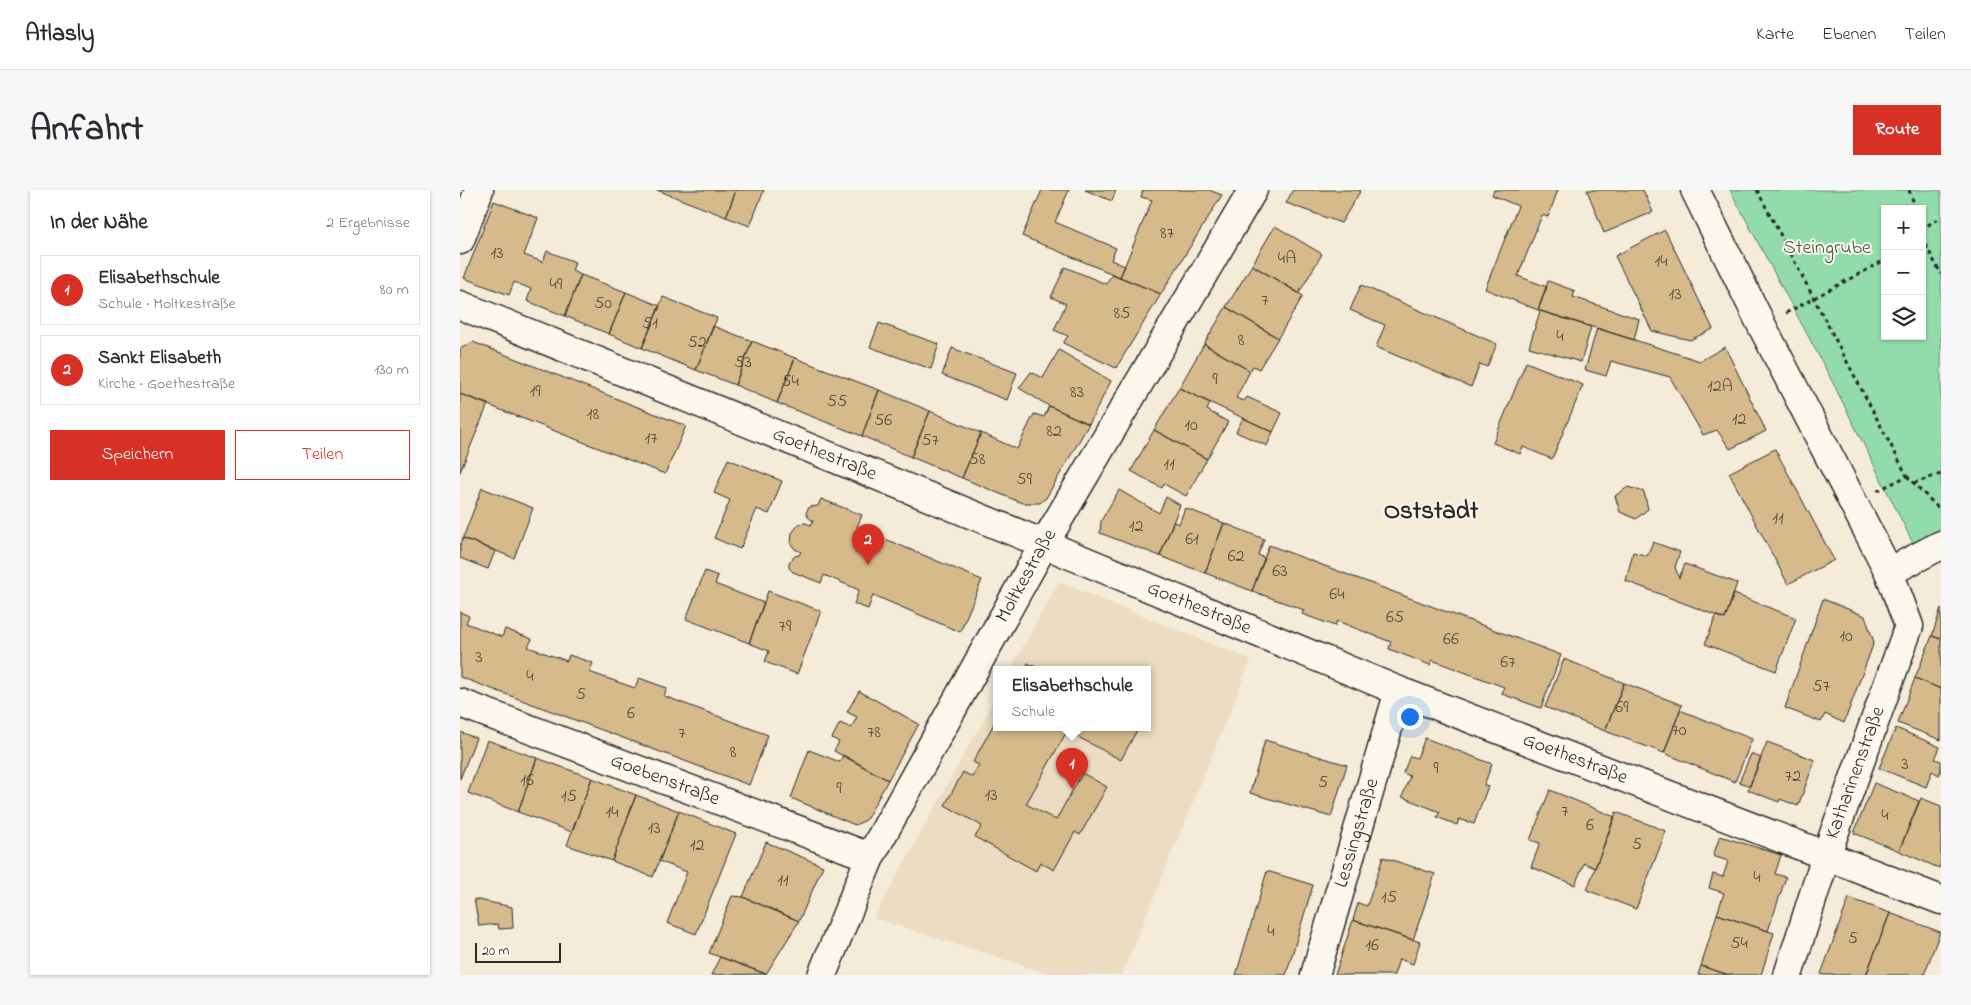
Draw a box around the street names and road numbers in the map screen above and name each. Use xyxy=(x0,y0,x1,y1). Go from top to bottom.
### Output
street label: Goethestraße xyxy=(768,420,881,489)
street label: Moltkestraße xyxy=(989,524,1064,628)
street label: Goethestraße xyxy=(1143,574,1256,643)
street label: Katharinenstraße xyxy=(1819,703,1893,843)
street label: Goethestraße xyxy=(1518,726,1632,792)
street label: Goebenstraße xyxy=(606,746,724,814)
street label: Lessingstraße xyxy=(1327,775,1387,891)

